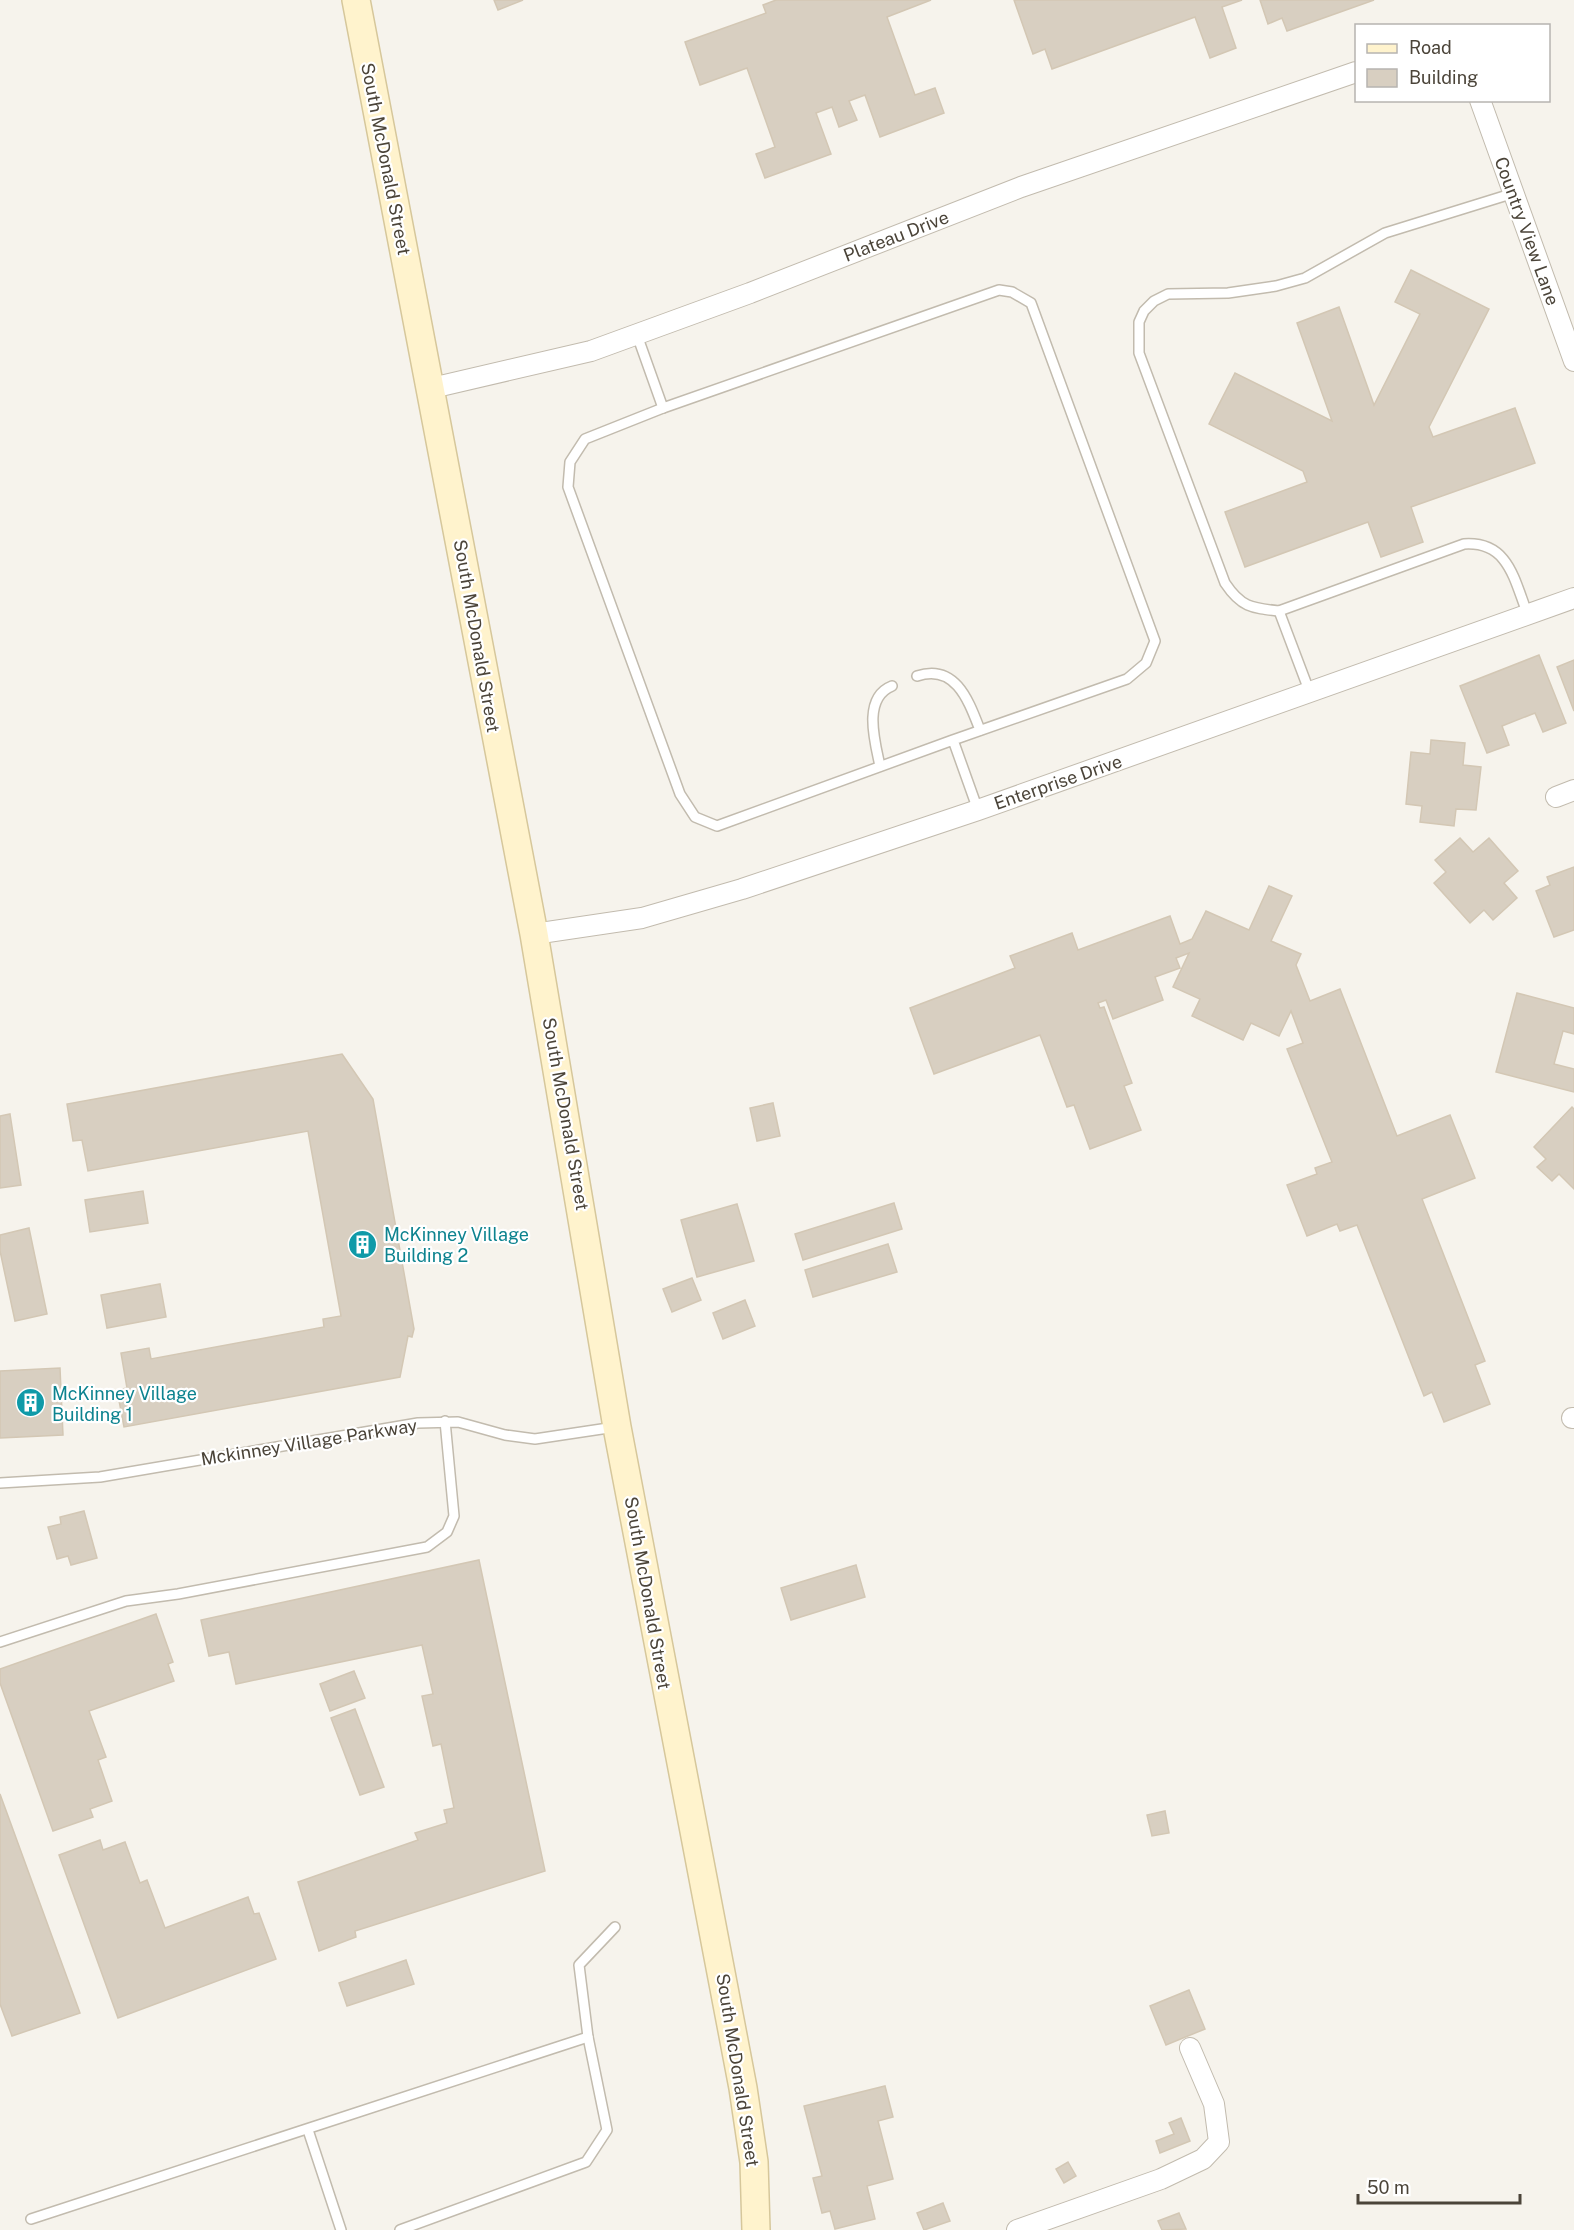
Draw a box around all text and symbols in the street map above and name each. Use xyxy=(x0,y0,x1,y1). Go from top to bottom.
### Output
legend xyxy=(1355,24,1550,102)
text: Road xyxy=(1409,37,1452,58)
street label: South McDonald Street xyxy=(357,61,415,257)
text: Building xyxy=(1409,67,1478,88)
street label: Country View Lane xyxy=(1490,154,1564,308)
street label: Plateau Drive xyxy=(840,206,952,266)
street label: South McDonald Street xyxy=(450,538,504,734)
street label: Enterprise Drive xyxy=(991,750,1125,814)
street label: South McDonald Street xyxy=(539,1016,593,1212)
place label: McKinney Village Building 2 xyxy=(384,1224,529,1266)
building icon: McKinney Village Building 2 xyxy=(347,1228,379,1260)
place label: McKinney Village Building 1 xyxy=(52,1383,197,1425)
building icon: McKinney Village Building 1 xyxy=(15,1387,47,1419)
street label: Mckinney Village Parkway xyxy=(199,1414,419,1469)
street label: South McDonald Street xyxy=(621,1495,675,1691)
street label: South McDonald Street xyxy=(712,1972,764,2168)
scale bar xyxy=(1358,2167,1520,2205)
text: 50 m xyxy=(1367,2177,1410,2198)

